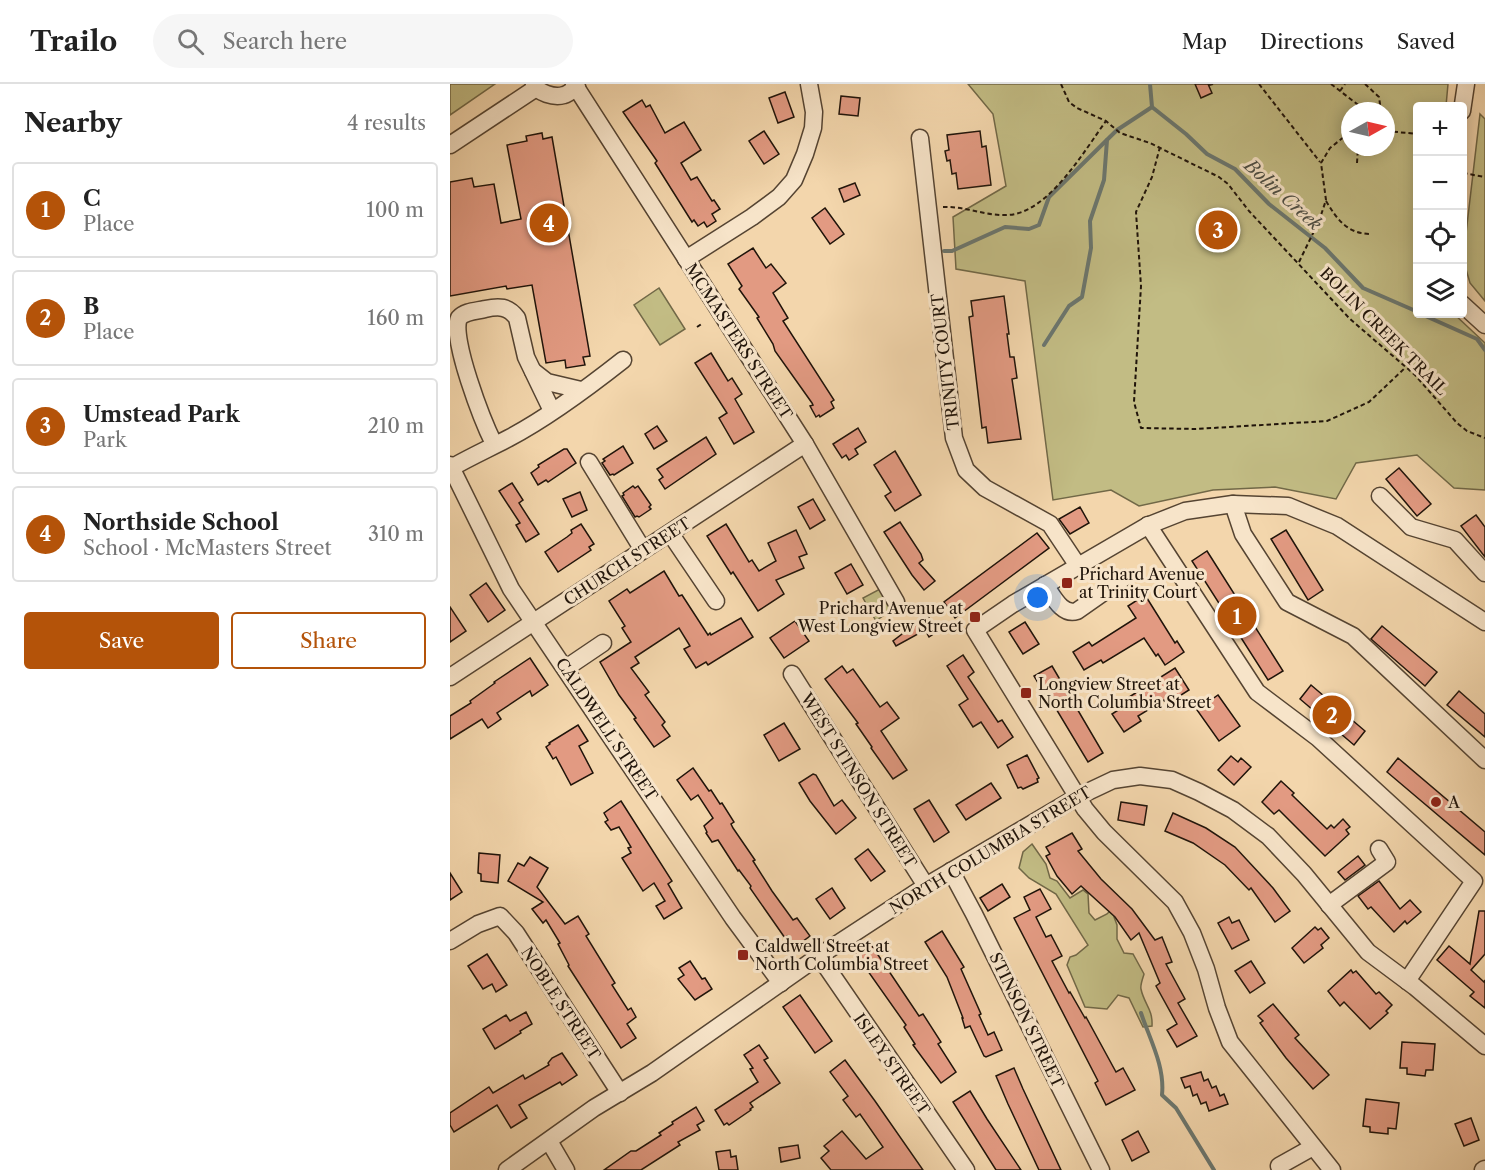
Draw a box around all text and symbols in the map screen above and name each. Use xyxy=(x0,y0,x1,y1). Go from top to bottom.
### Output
search box xyxy=(153,14,573,68)
text: Trailo xyxy=(30,24,117,58)
icon: search xyxy=(174,25,207,58)
text: Search here xyxy=(222,28,347,55)
text: Map xyxy=(1182,29,1227,54)
text: Directions xyxy=(1260,29,1364,54)
text: Saved xyxy=(1397,29,1455,54)
north arrow xyxy=(1341,102,1395,156)
map controls xyxy=(1413,102,1467,318)
button: + xyxy=(1413,102,1467,156)
text: Nearby xyxy=(24,107,122,139)
text: 4 results xyxy=(347,111,426,135)
water label: Bolin Creek xyxy=(1238,153,1327,236)
button: − xyxy=(1413,156,1467,210)
text: C xyxy=(83,185,101,212)
text: 1 xyxy=(41,198,50,222)
text: 100 m xyxy=(366,198,424,222)
pin: 4 xyxy=(530,200,568,246)
pin: 3 xyxy=(1198,208,1238,252)
button: locate xyxy=(1413,210,1467,264)
text: Place xyxy=(83,212,134,236)
street label: MCMASTERS STREET xyxy=(681,259,797,423)
street label: BOLIN CREEK TRAIL xyxy=(1316,263,1452,399)
button: layers xyxy=(1413,264,1467,318)
text: B xyxy=(83,293,99,320)
street label: TRINITY COURT xyxy=(927,293,963,431)
text: 2 xyxy=(40,306,51,330)
text: 160 m xyxy=(367,306,424,330)
text: Place xyxy=(83,320,134,344)
text: Umstead Park xyxy=(83,401,240,428)
text: 3 xyxy=(40,414,51,438)
text: 210 m xyxy=(367,414,424,438)
text: Park xyxy=(83,428,126,452)
text: Northside School xyxy=(83,509,279,536)
street label: CHURCH STREET xyxy=(560,512,694,610)
text: 4 xyxy=(40,522,51,546)
text: 310 m xyxy=(368,522,424,546)
text: School · McMasters Street xyxy=(83,536,332,560)
place label: Prichard Avenue at Trinity Court xyxy=(1079,564,1205,602)
marker: Prichard Avenue at Trinity Court xyxy=(1060,576,1074,590)
your location xyxy=(1023,583,1052,612)
pin: 1 xyxy=(1218,594,1256,638)
place label: Prichard Avenue at West Longview Street xyxy=(797,598,963,636)
marker: Prichard Avenue at West Longview Street xyxy=(968,610,982,624)
button: Save xyxy=(24,612,219,669)
button: Share xyxy=(231,612,426,669)
street label: CALDWELL STREET xyxy=(552,654,662,804)
place label: Longview Street at North Columbia Street xyxy=(1038,674,1212,712)
marker: Longview Street at North Columbia Street xyxy=(1019,686,1033,700)
street label: WEST STINSON STREET xyxy=(796,688,921,871)
pin: 2 xyxy=(1312,692,1352,738)
street label: NORTH COLUMBIA STREET xyxy=(885,782,1095,918)
place label: A xyxy=(1447,792,1461,812)
marker: A xyxy=(1429,795,1443,809)
place label: Caldwell Street at North Columbia Street xyxy=(755,936,929,974)
street label: NOBLE STREET xyxy=(517,943,605,1063)
marker: Caldwell Street at North Columbia Street xyxy=(736,948,750,962)
street label: STINSON STREET xyxy=(986,949,1068,1091)
street label: ISLEY STREET xyxy=(850,1009,934,1119)

